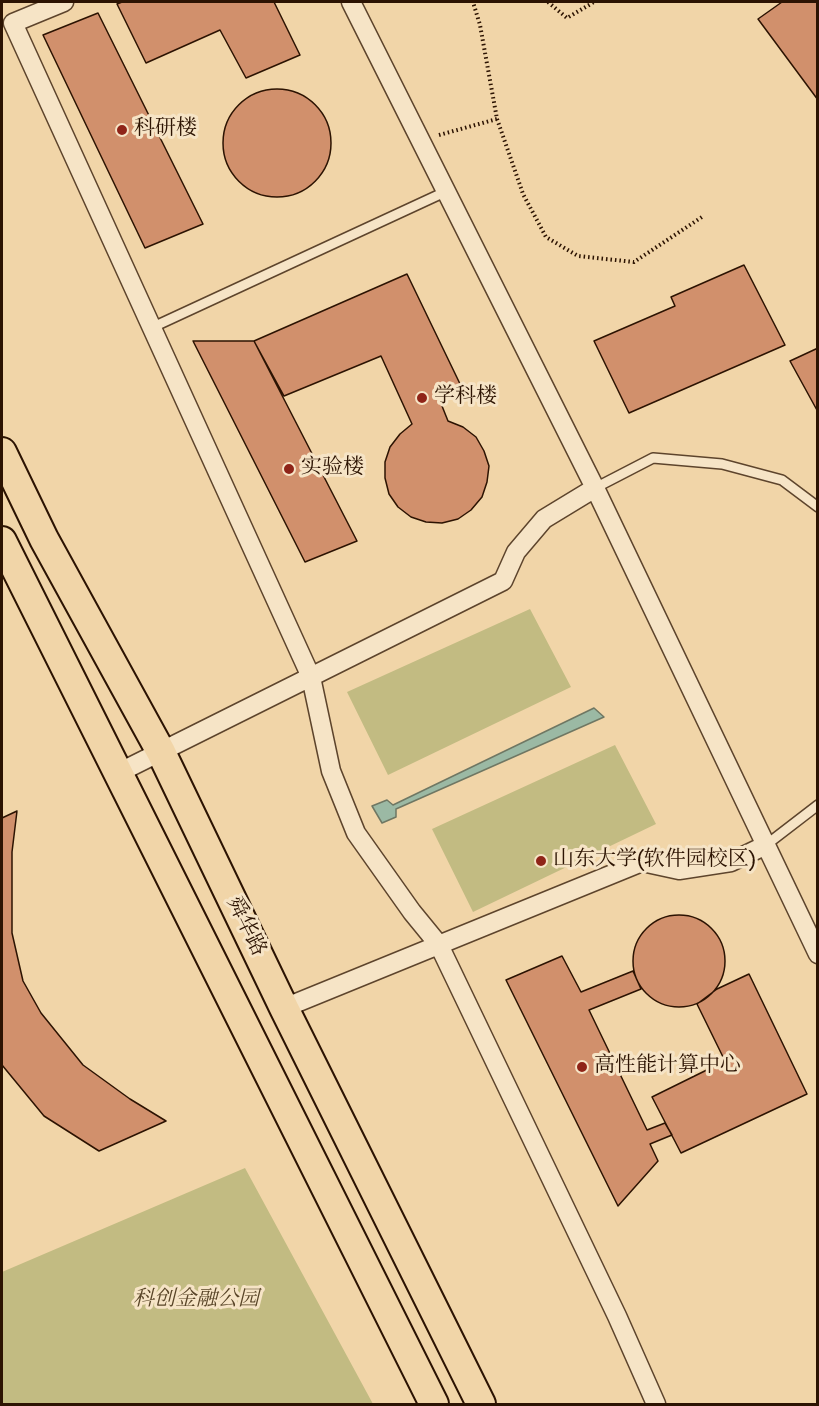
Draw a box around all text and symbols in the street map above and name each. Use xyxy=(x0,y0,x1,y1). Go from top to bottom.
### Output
place label: 科研楼 xyxy=(134,117,197,143)
marker: 科研楼 xyxy=(115,123,129,137)
place label: 学科楼 xyxy=(434,385,497,411)
marker: 学科楼 xyxy=(415,391,429,405)
place label: 实验楼 xyxy=(301,456,364,482)
marker: 实验楼 xyxy=(282,462,296,476)
place label: 山东大学(软件园校区) xyxy=(553,848,756,874)
marker: 山东大学(软件园校区) xyxy=(534,854,548,868)
street label: 舜华路 xyxy=(220,893,270,961)
place label: 高性能计算中心 xyxy=(594,1054,741,1080)
marker: 高性能计算中心 xyxy=(575,1060,589,1074)
park label: 科创金融公园 xyxy=(133,1288,259,1314)

